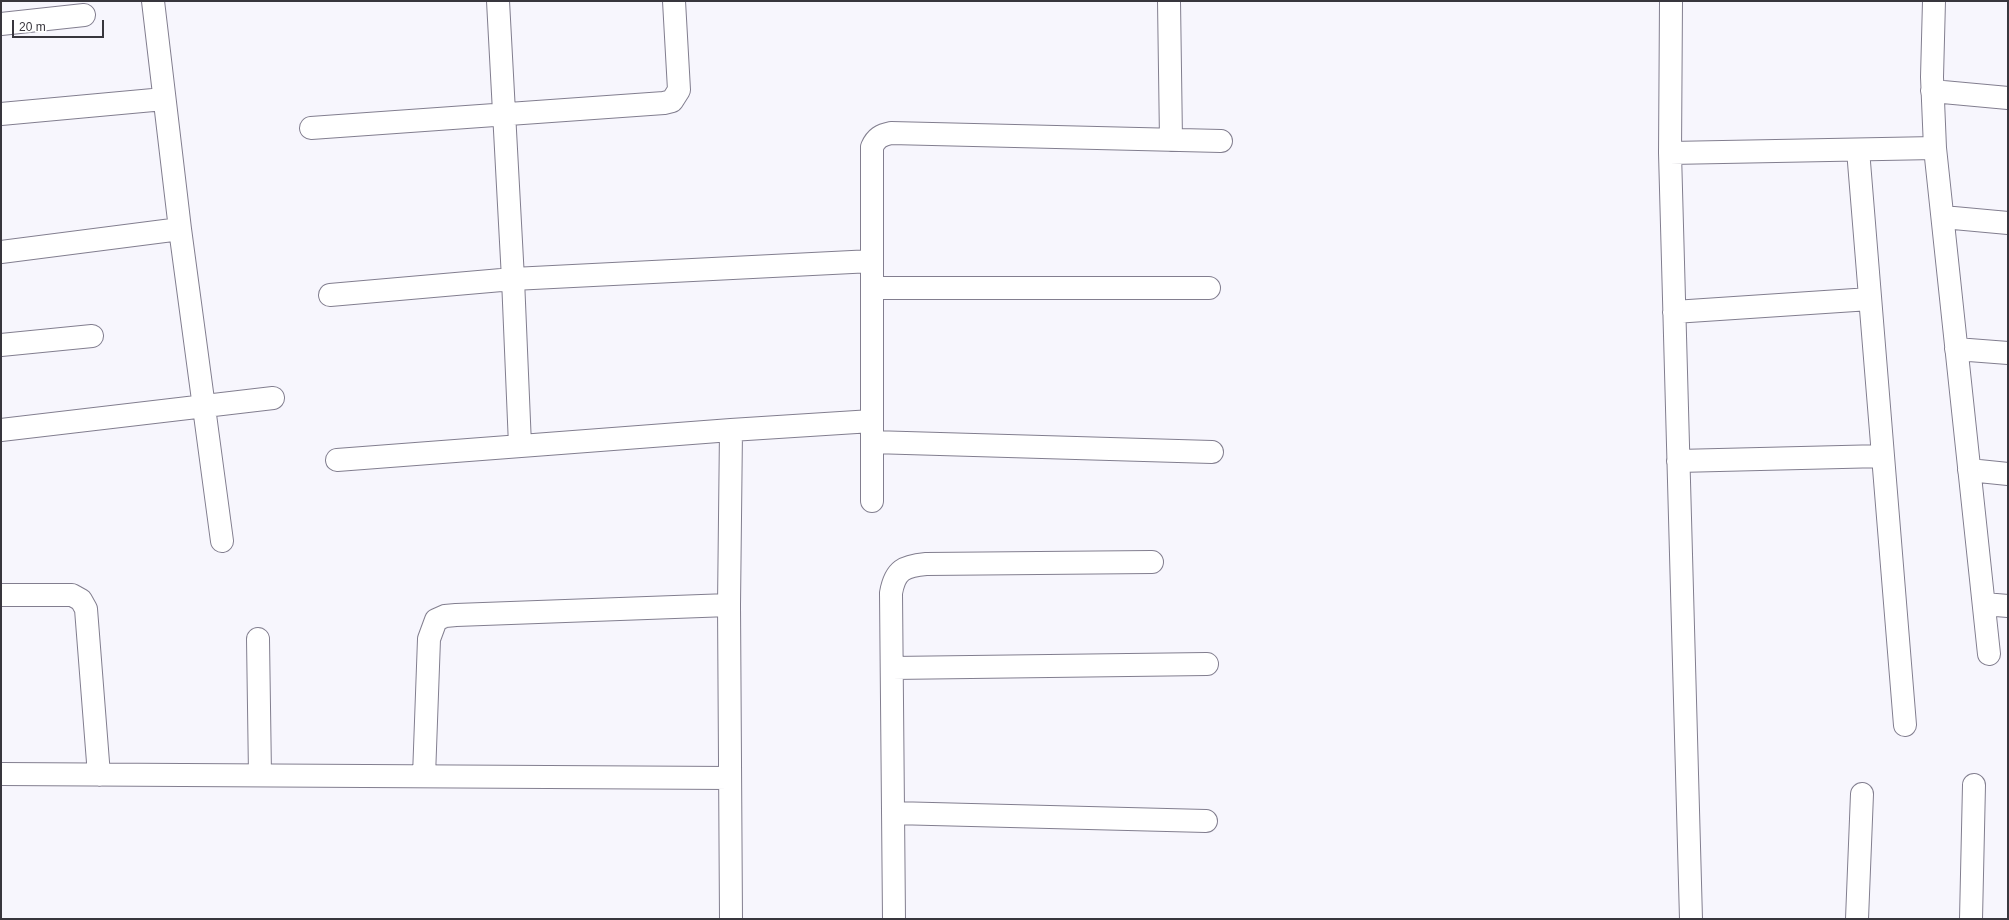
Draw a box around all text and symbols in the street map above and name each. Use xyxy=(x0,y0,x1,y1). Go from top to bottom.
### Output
scale bar xyxy=(14,12,106,38)
text: 20 m xyxy=(19,20,46,34)

